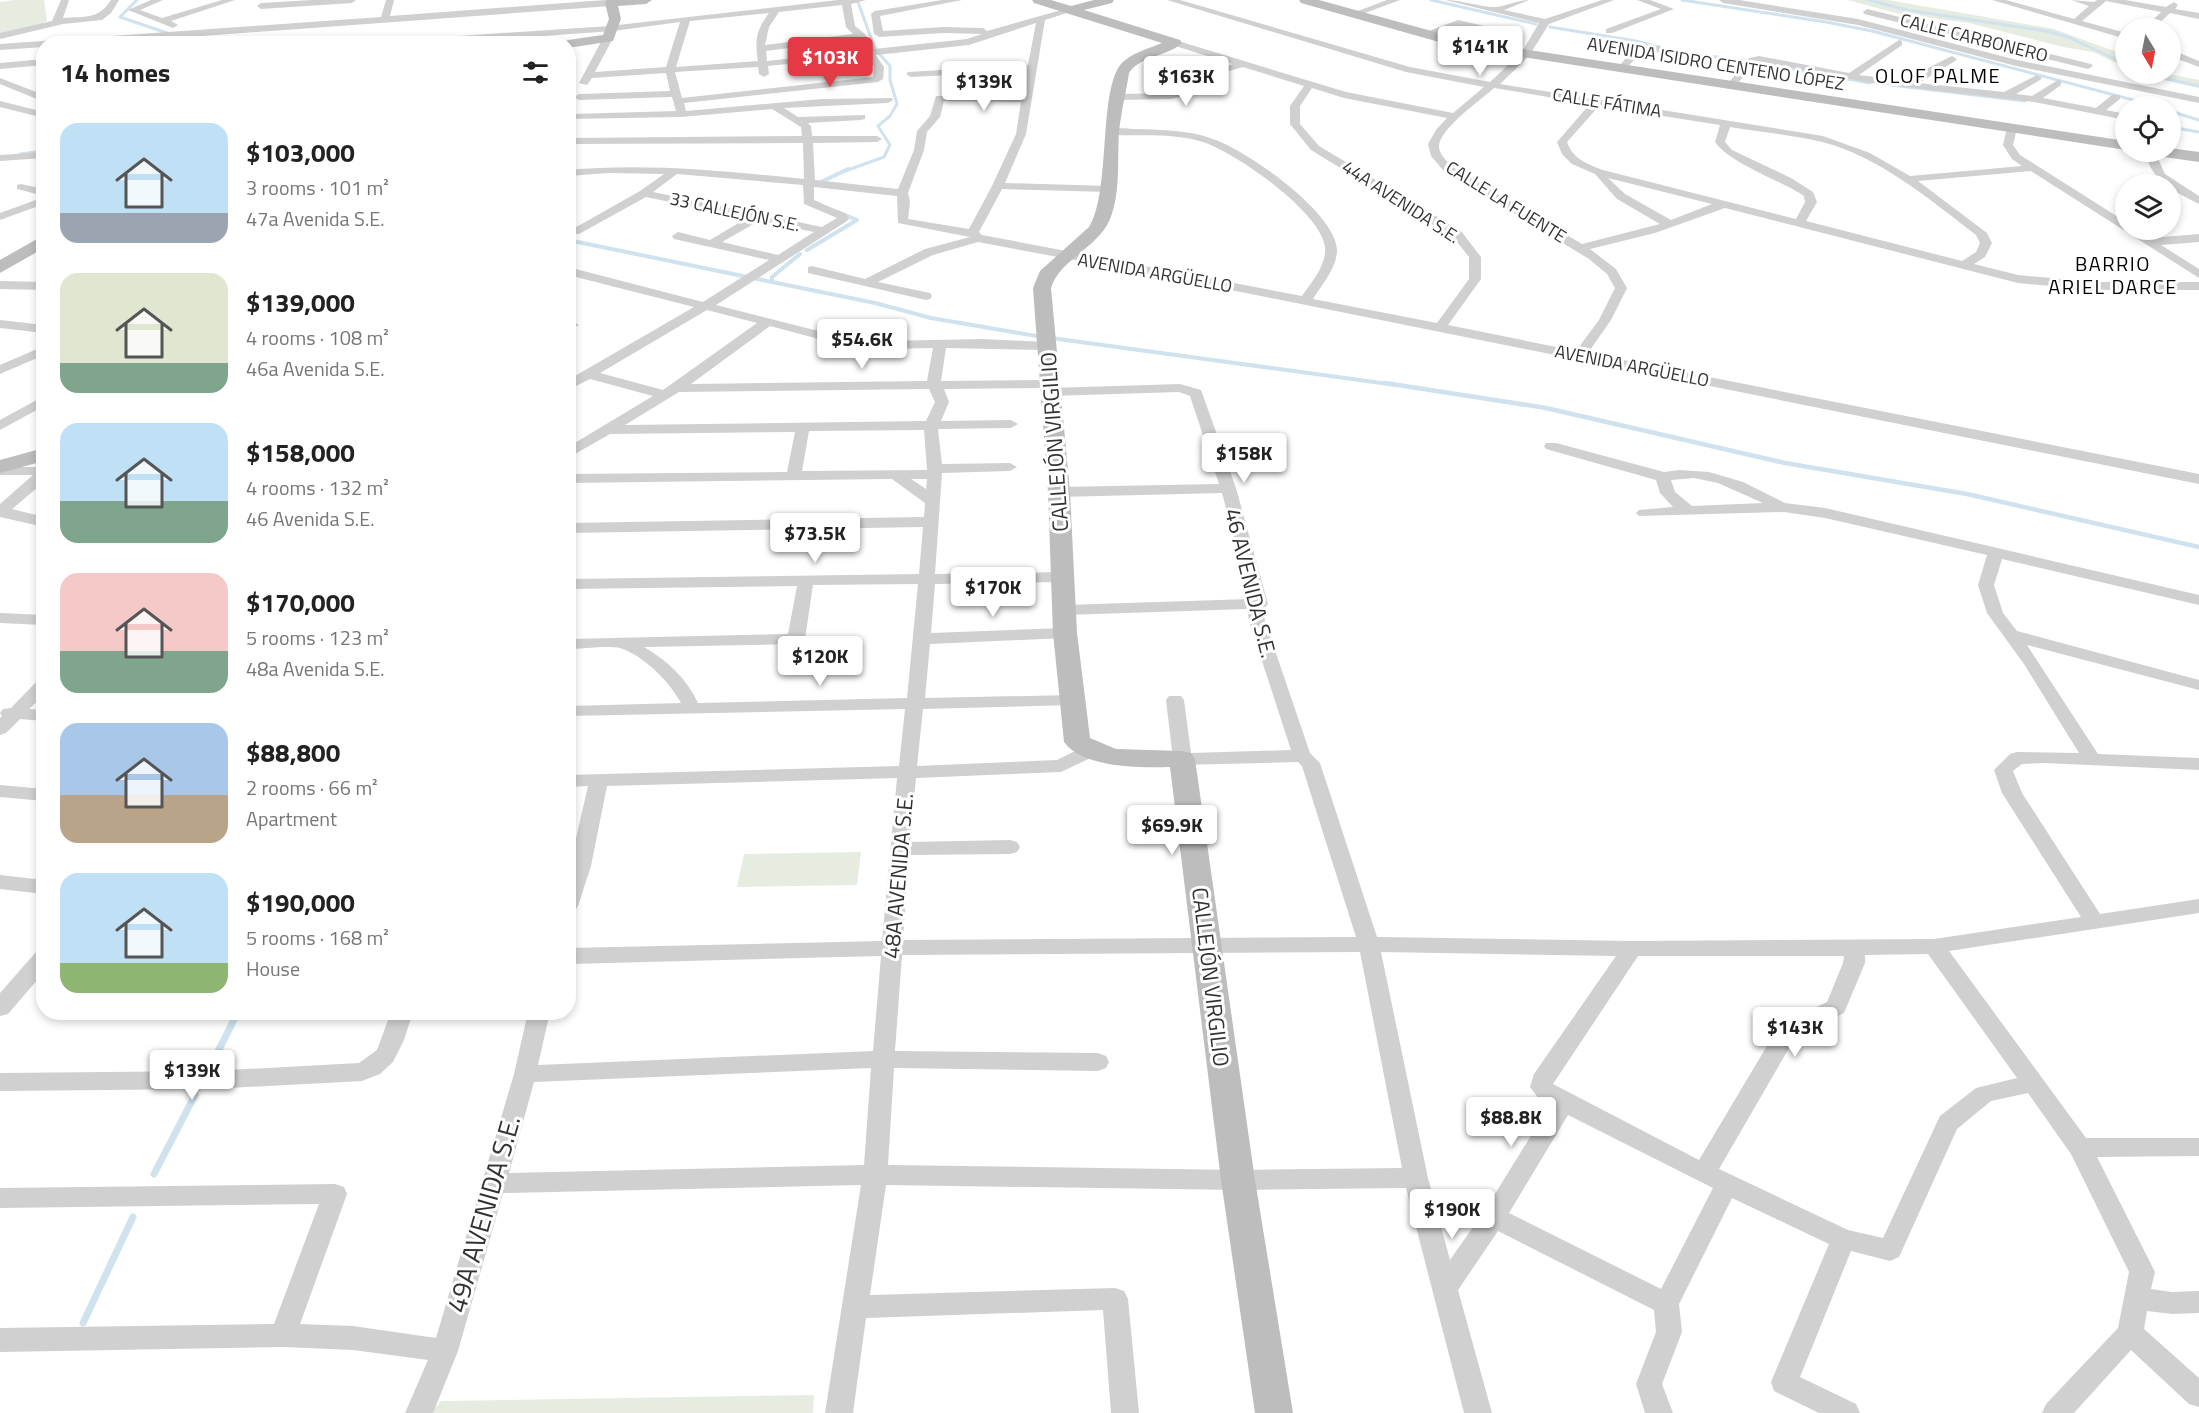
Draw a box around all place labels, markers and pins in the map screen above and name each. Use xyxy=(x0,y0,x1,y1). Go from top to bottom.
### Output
pin: $141K xyxy=(1438,26,1522,77)
pin: $103K xyxy=(788,37,872,88)
pin: $163K xyxy=(1144,56,1228,107)
pin: $139K xyxy=(942,61,1026,112)
pin: $54.6K xyxy=(813,319,911,370)
pin: $158K xyxy=(1202,433,1286,484)
pin: $73.5K xyxy=(766,513,864,564)
pin: $170K xyxy=(951,567,1035,618)
pin: $120K xyxy=(778,636,862,687)
pin: $69.9K xyxy=(1123,805,1221,856)
pin: $143K xyxy=(1753,1007,1837,1058)
pin: $139K xyxy=(150,1050,234,1101)
pin: $88.8K xyxy=(1462,1097,1560,1148)
pin: $190K xyxy=(1410,1189,1494,1240)

